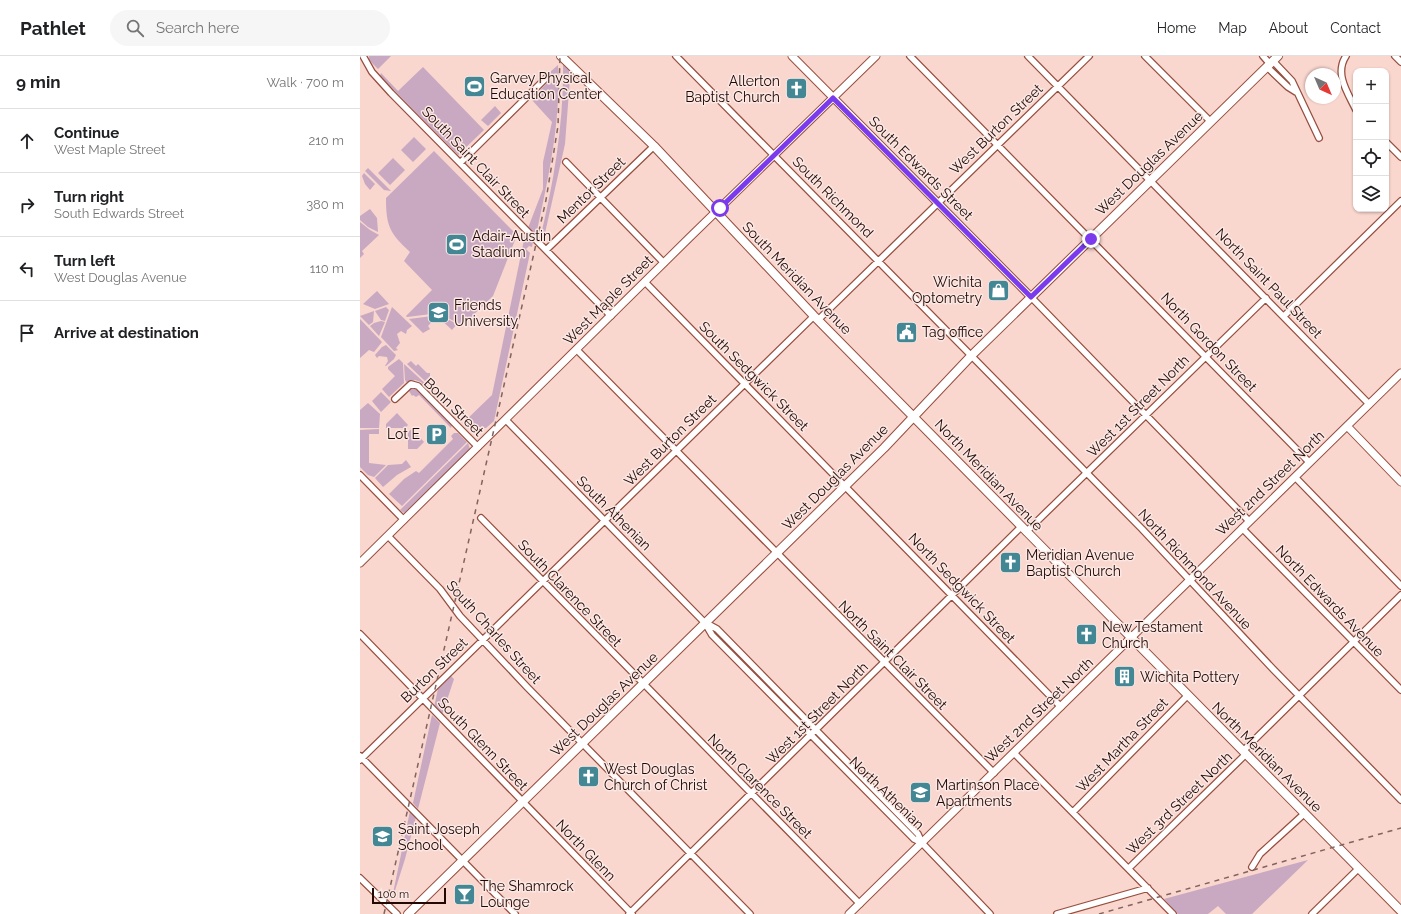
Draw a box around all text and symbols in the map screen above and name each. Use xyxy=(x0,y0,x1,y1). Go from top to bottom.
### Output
search box xyxy=(110,10,390,46)
text: Pathlet xyxy=(20,17,86,39)
icon: search xyxy=(124,17,146,39)
text: Search here xyxy=(156,19,239,37)
text: Home xyxy=(1157,20,1196,36)
text: Map xyxy=(1218,20,1247,36)
text: About xyxy=(1269,20,1308,36)
text: Contact xyxy=(1330,20,1381,36)
north arrow xyxy=(1305,68,1341,104)
map controls xyxy=(1353,68,1389,212)
button: + xyxy=(1353,68,1389,104)
place label: Garvey Physical Education Center xyxy=(490,70,602,102)
text: 9 min xyxy=(16,72,61,92)
sports icon: Garvey Physical Education Center xyxy=(461,73,487,99)
place label: Allerton Baptist Church xyxy=(685,73,780,105)
text: Walk · 700 m xyxy=(266,75,344,90)
church icon: Allerton Baptist Church xyxy=(783,76,809,102)
street label: West Burton Street xyxy=(946,80,1046,177)
street label: South Saint Clair Street xyxy=(419,103,533,221)
button: − xyxy=(1353,104,1389,140)
street label: West Douglas Avenue xyxy=(1092,108,1206,218)
street label: South Edwards Street xyxy=(866,113,976,223)
text: Continue xyxy=(54,124,119,142)
icon: ahead xyxy=(16,130,38,152)
text: 210 m xyxy=(308,133,344,148)
button: locate xyxy=(1353,140,1389,176)
text: West Maple Street xyxy=(54,142,165,157)
street label: Mentor Street xyxy=(554,153,629,226)
street label: South Richmond xyxy=(789,153,877,241)
button: layers xyxy=(1353,176,1389,212)
text: Turn right xyxy=(54,188,124,206)
icon: right xyxy=(16,194,38,216)
text: 380 m xyxy=(306,197,344,212)
route start xyxy=(711,199,729,217)
text: South Edwards Street xyxy=(54,206,184,221)
street label: South Meridian Avenue xyxy=(739,219,855,337)
street label: North Saint Paul Street xyxy=(1212,225,1326,341)
place label: Adair-Austin Stadium xyxy=(472,228,551,260)
route end xyxy=(1082,230,1100,248)
sports icon: Adair-Austin Stadium xyxy=(444,231,470,257)
text: Turn left xyxy=(54,252,115,270)
street label: West Maple Street xyxy=(560,252,656,348)
icon: left xyxy=(16,258,38,280)
text: 110 m xyxy=(310,261,344,276)
text: West Douglas Avenue xyxy=(54,270,187,285)
place label: Wichita Optometry xyxy=(912,274,982,306)
shop icon: Wichita Optometry xyxy=(985,277,1011,303)
street label: North Gordon Street xyxy=(1158,289,1260,395)
place label: Friends University xyxy=(454,297,519,329)
school or university icon: Friends University xyxy=(426,300,452,326)
street label: South Sedgwick Street xyxy=(696,318,812,434)
public building icon: Tag office xyxy=(894,319,920,345)
icon: arrive xyxy=(16,322,38,344)
text: Arrive at destination xyxy=(54,324,199,342)
place label: Tag office xyxy=(922,324,983,340)
street label: West 1st Street North xyxy=(1084,352,1192,460)
street label: Bonn Street xyxy=(421,375,487,439)
street label: West Burton Street xyxy=(621,391,719,489)
street label: North Meridian Avenue xyxy=(932,416,1046,534)
parking icon: Lot E xyxy=(423,421,449,447)
street label: West Douglas Avenue xyxy=(779,421,891,533)
place label: Lot E xyxy=(387,426,420,442)
street label: West 2nd Street North xyxy=(1213,427,1327,539)
street label: South Athenian xyxy=(574,473,654,553)
street label: North Richmond Avenue xyxy=(1135,506,1255,632)
street label: North Sedgwick Street xyxy=(905,530,1019,646)
street label: South Clarence Street xyxy=(515,536,625,650)
street label: North Edwards Avenue xyxy=(1273,542,1387,660)
place label: Meridian Avenue Baptist Church xyxy=(1026,547,1134,579)
church icon: Meridian Avenue Baptist Church xyxy=(998,550,1024,576)
street label: South Charles Street xyxy=(444,577,545,687)
street label: North Saint Clair Street xyxy=(835,597,951,713)
place label: New Testament Church xyxy=(1102,619,1203,651)
church icon: New Testament Church xyxy=(1074,622,1100,648)
street label: Burton Street xyxy=(398,634,471,706)
street label: West Douglas Avenue xyxy=(547,649,661,759)
street label: West 2nd Street North xyxy=(982,654,1096,766)
street label: West 1st Street North xyxy=(763,659,871,767)
building icon: Wichita Pottery xyxy=(1112,664,1138,690)
place label: Wichita Pottery xyxy=(1140,669,1240,685)
street label: South Glenn Street xyxy=(435,694,531,794)
street label: West Martha Street xyxy=(1073,694,1171,795)
street label: North Meridian Avenue xyxy=(1209,699,1325,815)
street label: North Clarence Street xyxy=(705,731,816,842)
street label: West 3rd Street North xyxy=(1123,748,1235,858)
street label: North Athenian xyxy=(846,753,928,833)
place label: West Douglas Church of Christ xyxy=(604,761,708,793)
church icon: West Douglas Church of Christ xyxy=(576,764,602,790)
place label: Martinson Place Apartments xyxy=(936,777,1039,809)
school or university icon: Martinson Place Apartments xyxy=(908,780,934,806)
street label: North Glenn xyxy=(553,816,619,884)
place label: Saint Joseph School xyxy=(398,821,480,853)
school or university icon: Saint Joseph School xyxy=(370,824,396,850)
place label: The Shamrock Lounge xyxy=(480,878,574,910)
bar icon: The Shamrock Lounge xyxy=(452,881,478,907)
scale bar xyxy=(372,886,446,905)
text: 100 m xyxy=(378,888,409,901)

